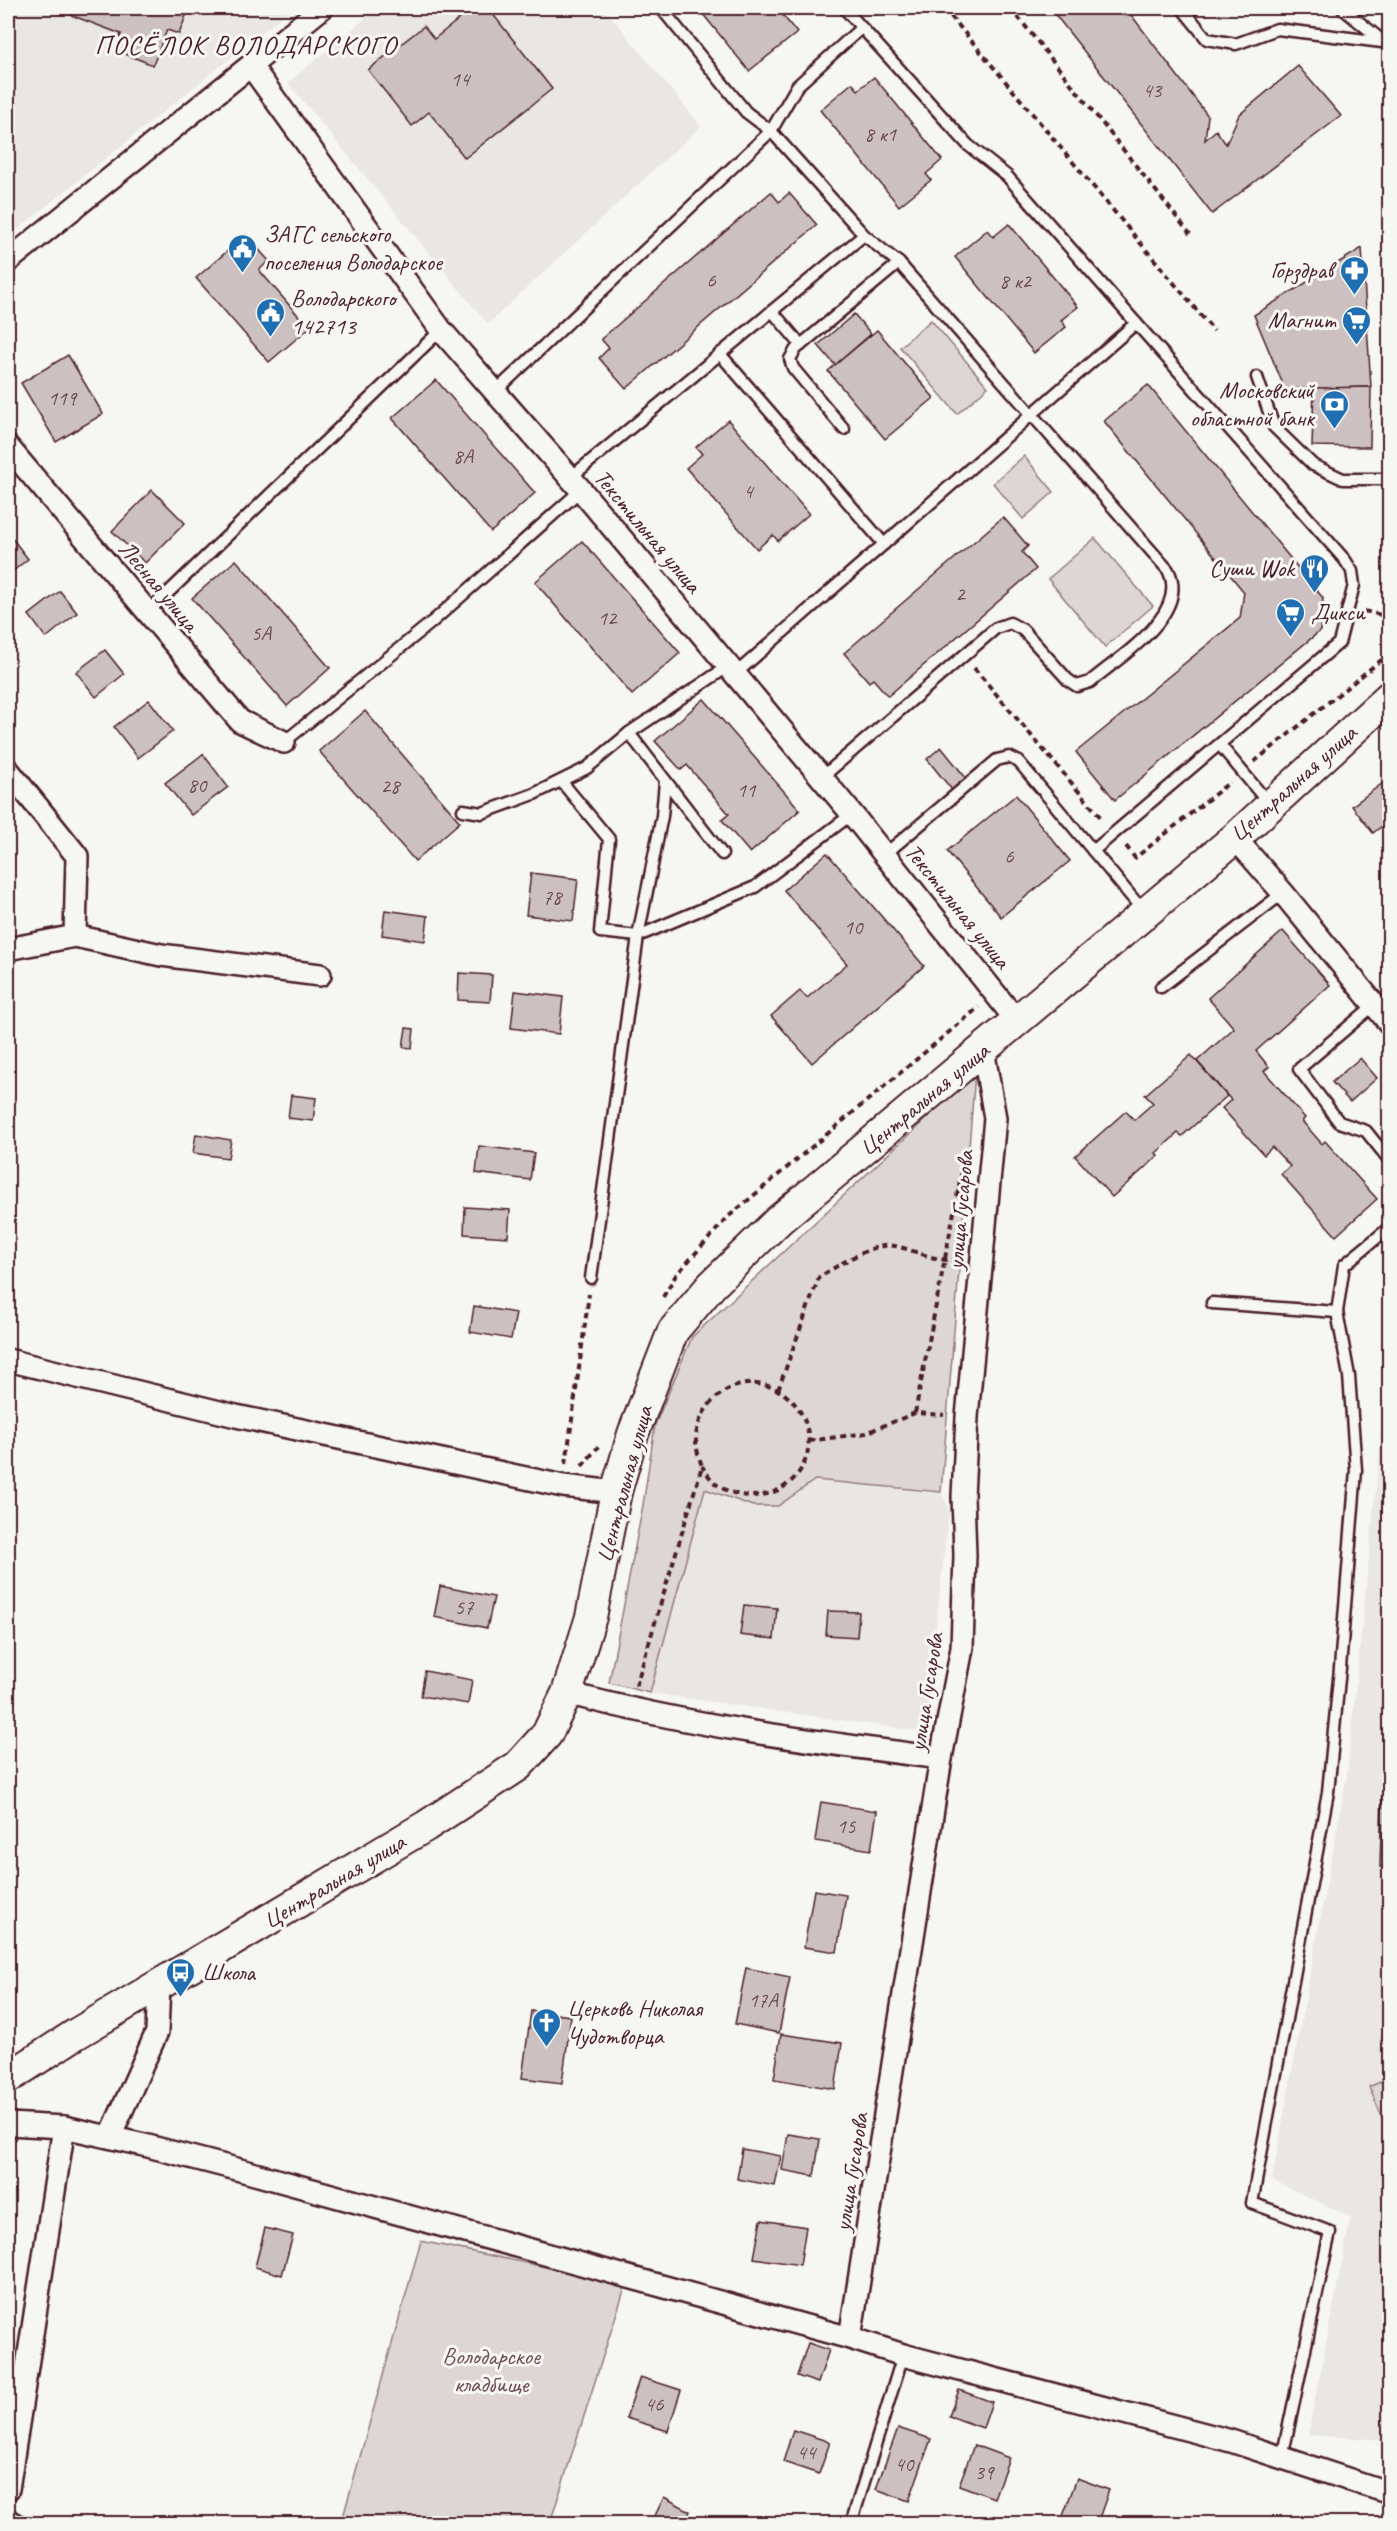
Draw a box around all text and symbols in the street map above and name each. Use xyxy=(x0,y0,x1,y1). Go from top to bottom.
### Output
district label: ПОСЁЛОК ВОЛОДАРСКОГО xyxy=(95,28,398,62)
house number: 14 xyxy=(451,66,472,92)
house number: 43 xyxy=(1143,77,1163,103)
house number: 8 к1 xyxy=(864,121,897,147)
place label: ЗАГС сельского поселения Володарское xyxy=(264,219,444,277)
public building icon: ЗАГС сельского поселения Володарское xyxy=(227,232,259,274)
pharmacy icon: Горздрав xyxy=(1338,254,1370,296)
place label: Горздрав xyxy=(1271,255,1337,285)
house number: 6 xyxy=(706,267,716,293)
house number: 8 к2 xyxy=(999,268,1032,294)
place label: Володарского 142713 xyxy=(291,283,398,341)
public building icon: Володарского 142713 xyxy=(254,296,286,338)
supermarket icon: Магнит xyxy=(1341,304,1373,346)
place label: Магнит xyxy=(1268,305,1337,335)
place label: Московский областной банк xyxy=(1190,375,1316,433)
house number: 119 xyxy=(48,385,78,411)
bank icon: Московский областной банк xyxy=(1319,388,1351,430)
house number: 8А xyxy=(453,443,474,469)
street label: Текстильная улица xyxy=(588,463,709,600)
house number: 4 xyxy=(743,478,755,504)
street label: Лесная улица xyxy=(112,534,207,639)
restaurant icon: Суши Wok xyxy=(1299,552,1331,594)
place label: Суши Wok xyxy=(1209,553,1296,583)
house number: 2 xyxy=(955,581,966,607)
supermarket icon: Дикси xyxy=(1274,596,1306,638)
place label: Дикси xyxy=(1311,597,1366,627)
house number: 12 xyxy=(598,605,618,631)
house number: 5А xyxy=(251,620,272,646)
street label: Центральная улица xyxy=(1223,717,1364,848)
house number: 80 xyxy=(188,772,208,798)
house number: 28 xyxy=(381,773,402,799)
house number: 11 xyxy=(737,777,757,803)
street label: Текстильная улица xyxy=(898,837,1019,976)
house number: 6 xyxy=(1004,843,1014,869)
house number: 78 xyxy=(543,884,564,910)
house number: 10 xyxy=(844,914,864,940)
street label: Центральная улица xyxy=(853,1035,996,1162)
street label: улица Гусарова xyxy=(940,1148,980,1273)
street label: Центральная улица xyxy=(589,1401,660,1566)
house number: 57 xyxy=(455,1594,475,1620)
street label: улица Гусарова xyxy=(902,1629,950,1755)
house number: 15 xyxy=(837,1813,857,1839)
street label: Центральная улица xyxy=(257,1826,412,1935)
bus stop icon: Школа xyxy=(165,1956,197,1998)
place label: Школа xyxy=(202,1957,256,1987)
house number: 17А xyxy=(748,1987,779,2013)
place label: Церковь Николая Чудотворца xyxy=(567,1993,704,2051)
church icon: Церковь Николая Чудотворца xyxy=(530,2006,562,2048)
street label: улица Гусарова xyxy=(827,2109,875,2235)
park label: Володарское кладбище xyxy=(442,2341,542,2399)
house number: 46 xyxy=(645,2391,664,2417)
house number: 44 xyxy=(797,2439,818,2465)
house number: 40 xyxy=(895,2451,915,2477)
house number: 39 xyxy=(975,2459,995,2485)

